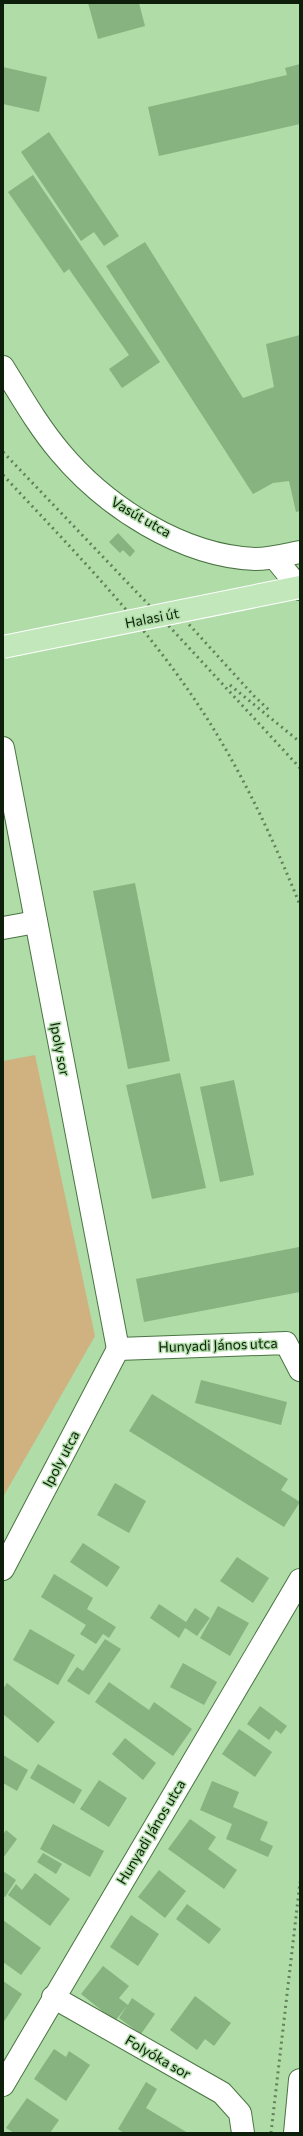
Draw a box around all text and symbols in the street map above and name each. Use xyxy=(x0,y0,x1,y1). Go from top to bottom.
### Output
street label: Vasút utca xyxy=(108,493,174,541)
street label: Halasi út xyxy=(123,604,181,631)
street label: Ipoly sor xyxy=(47,1021,74,1078)
street label: Hunyadi János utca xyxy=(158,1334,278,1355)
street label: Ipoly utca xyxy=(39,1428,83,1490)
street label: Hunyadi János utca xyxy=(113,1776,189,1887)
street label: Folyóka sor xyxy=(122,2031,194,2082)

